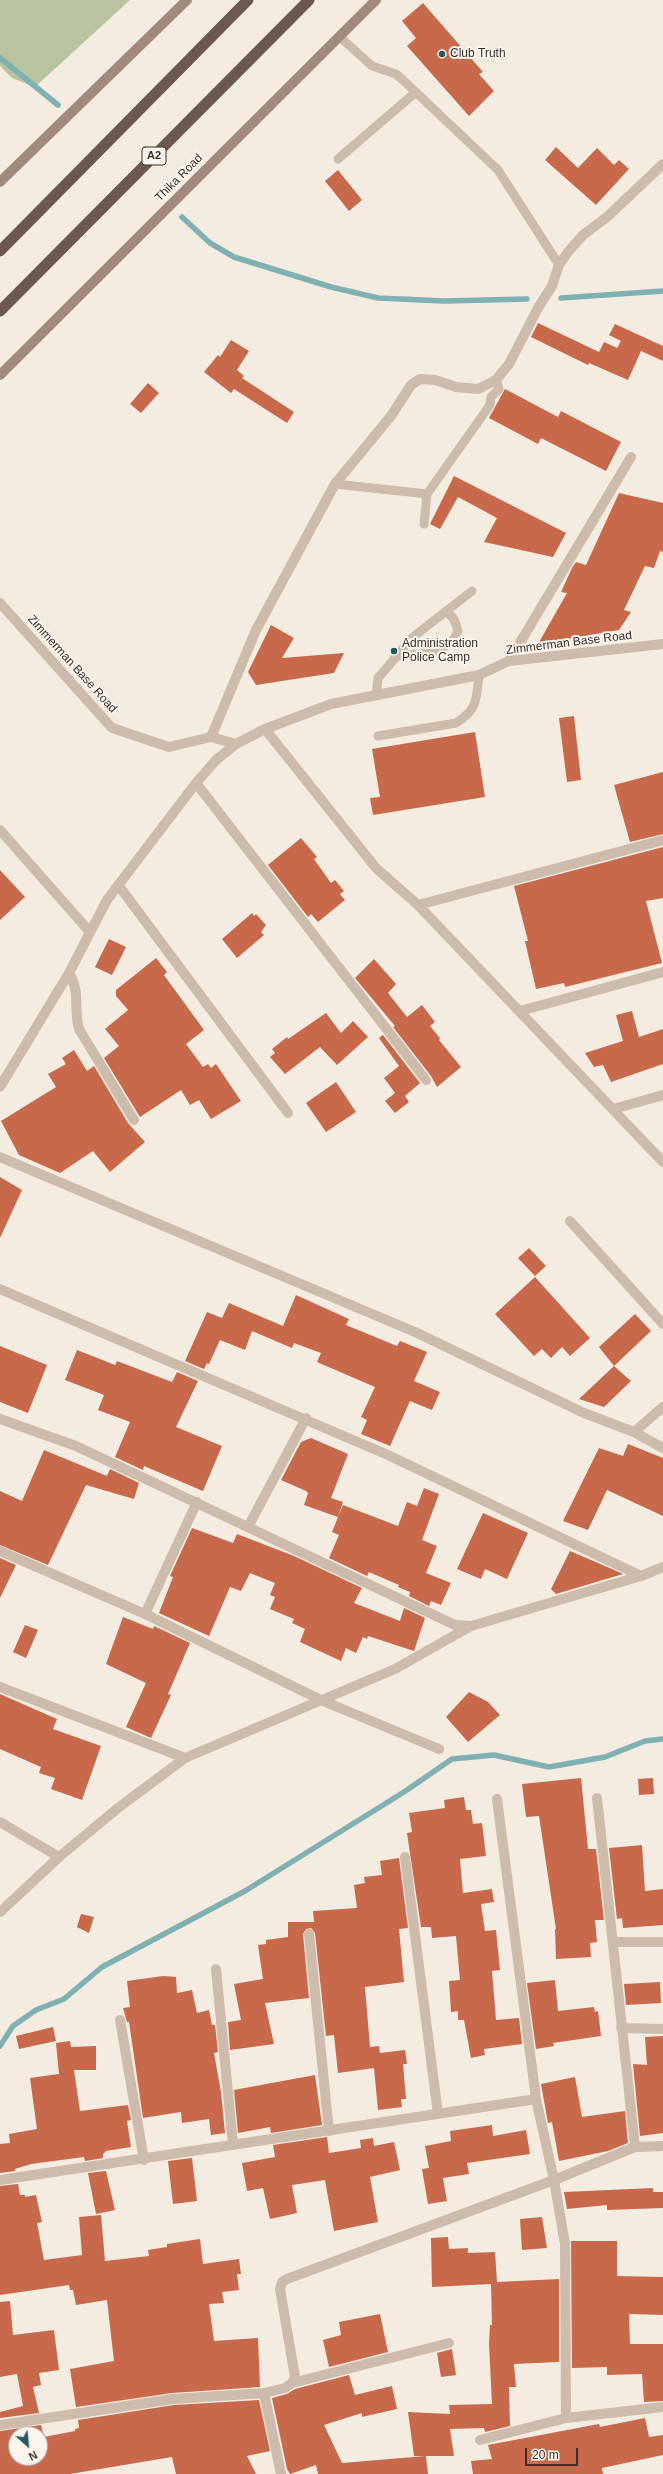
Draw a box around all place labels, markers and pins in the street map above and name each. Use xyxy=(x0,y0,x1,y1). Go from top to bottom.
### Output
place label: Club Truth xyxy=(450,47,506,61)
marker: Club Truth xyxy=(437,49,447,59)
place label: Administration Police Camp xyxy=(402,637,478,665)
marker: Administration Police Camp xyxy=(389,646,399,656)

